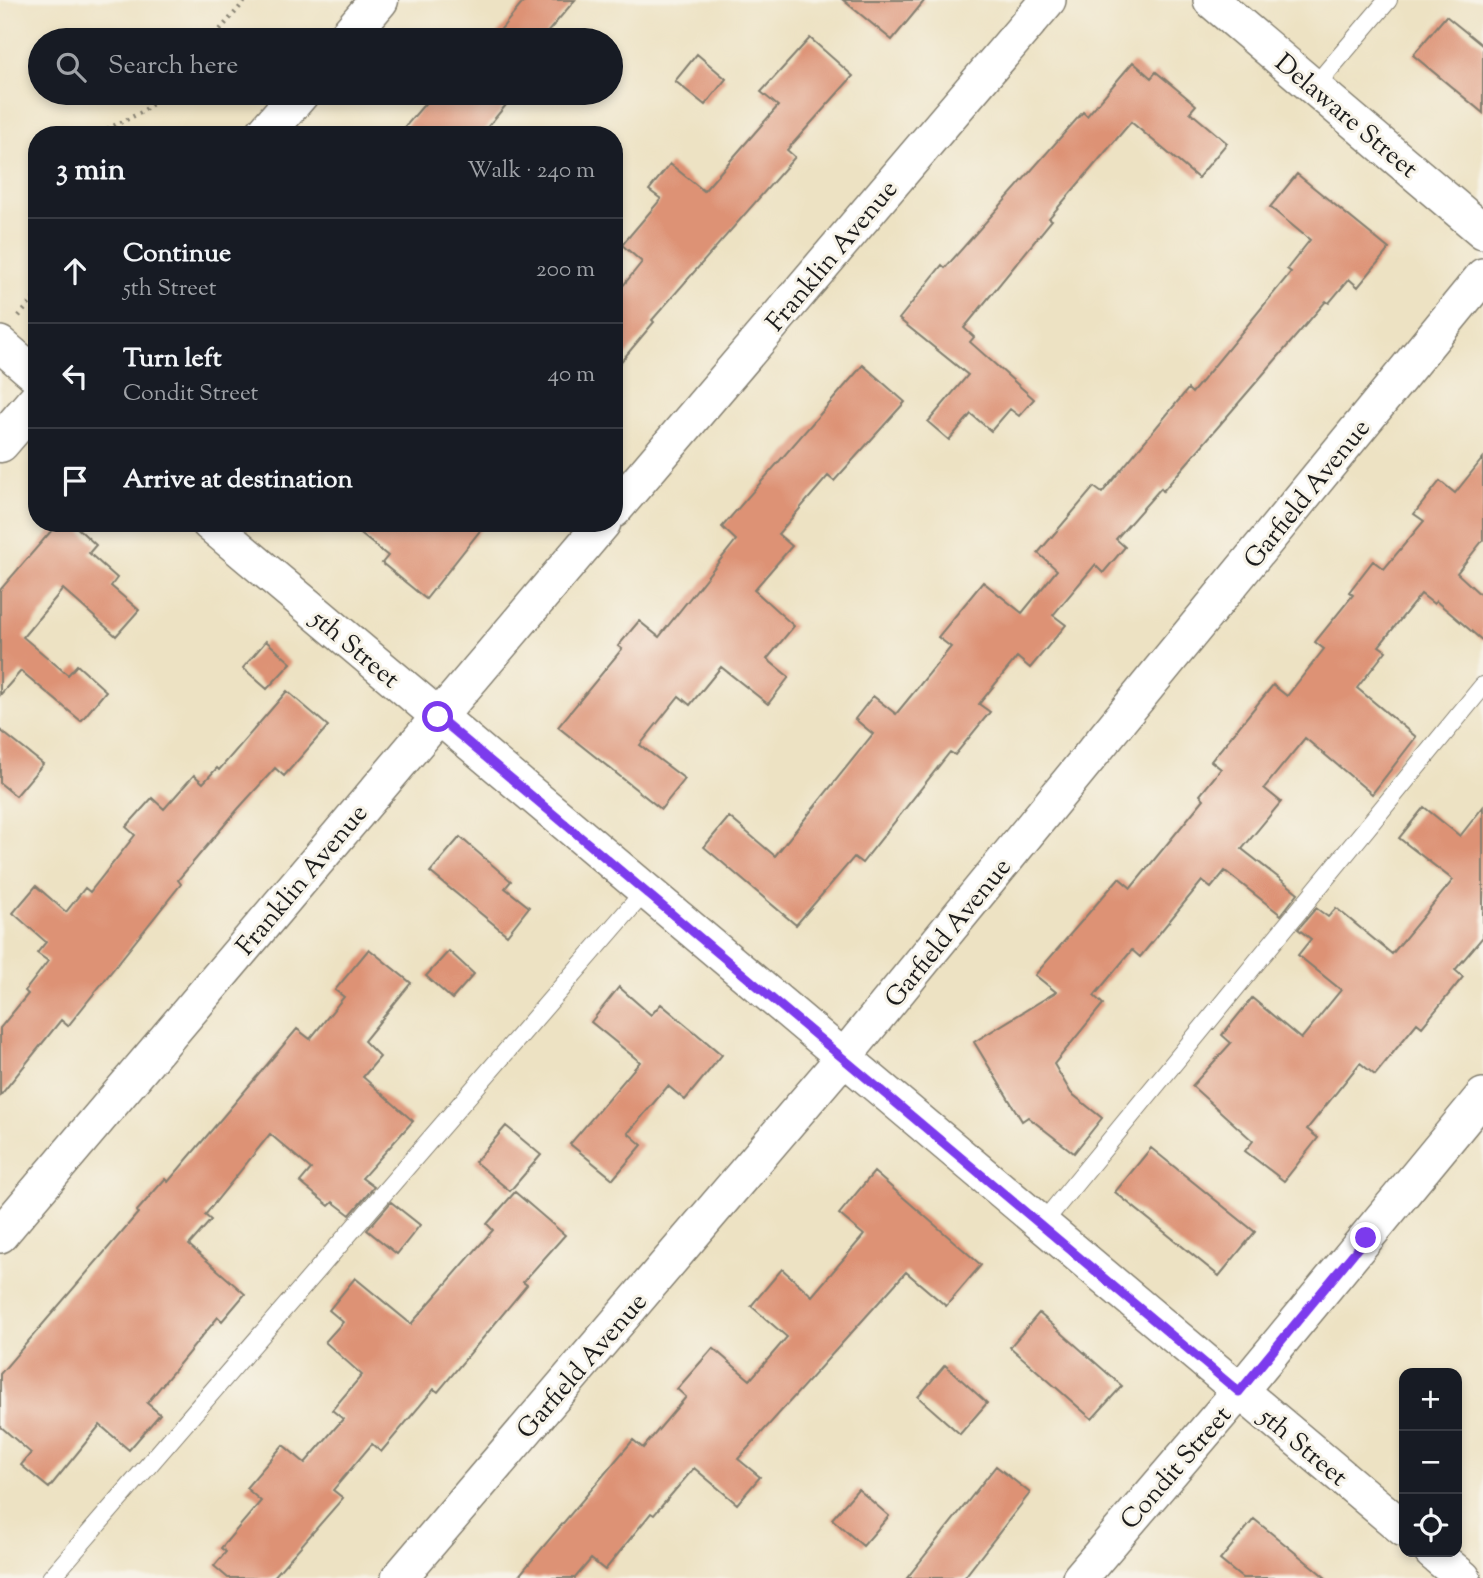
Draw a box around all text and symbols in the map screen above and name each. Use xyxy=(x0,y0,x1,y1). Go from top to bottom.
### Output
search box xyxy=(28,28,623,105)
street label: Delaware Street xyxy=(1266,46,1425,188)
icon: search xyxy=(52,48,90,86)
text: Search here xyxy=(108,48,238,85)
text: 3 min xyxy=(56,150,126,193)
text: Walk · 240 m xyxy=(467,155,595,188)
street label: Franklin Avenue xyxy=(758,173,907,340)
text: Continue xyxy=(123,236,231,273)
icon: ahead xyxy=(56,252,94,290)
text: 200 m xyxy=(536,254,595,287)
text: 5th Street xyxy=(123,273,217,306)
text: Turn left xyxy=(123,341,222,378)
icon: left xyxy=(56,357,94,395)
text: 40 m xyxy=(548,359,595,392)
text: Condit Street xyxy=(123,378,258,411)
street label: Garfield Avenue xyxy=(1236,412,1380,577)
icon: arrive xyxy=(56,462,94,500)
text: Arrive at destination xyxy=(123,462,353,499)
street label: 5th Street xyxy=(300,600,407,698)
route start xyxy=(422,701,453,732)
street label: Franklin Avenue xyxy=(228,797,377,964)
street label: Garfield Avenue xyxy=(877,851,1021,1016)
route end xyxy=(1350,1222,1381,1253)
street label: Garfield Avenue xyxy=(509,1286,657,1448)
map controls xyxy=(1399,1368,1462,1557)
button: + xyxy=(1399,1368,1462,1431)
street label: 5th Street xyxy=(1248,1398,1355,1496)
street label: Condit Street xyxy=(1113,1399,1241,1539)
button: − xyxy=(1399,1431,1462,1494)
button: locate xyxy=(1399,1494,1462,1557)

